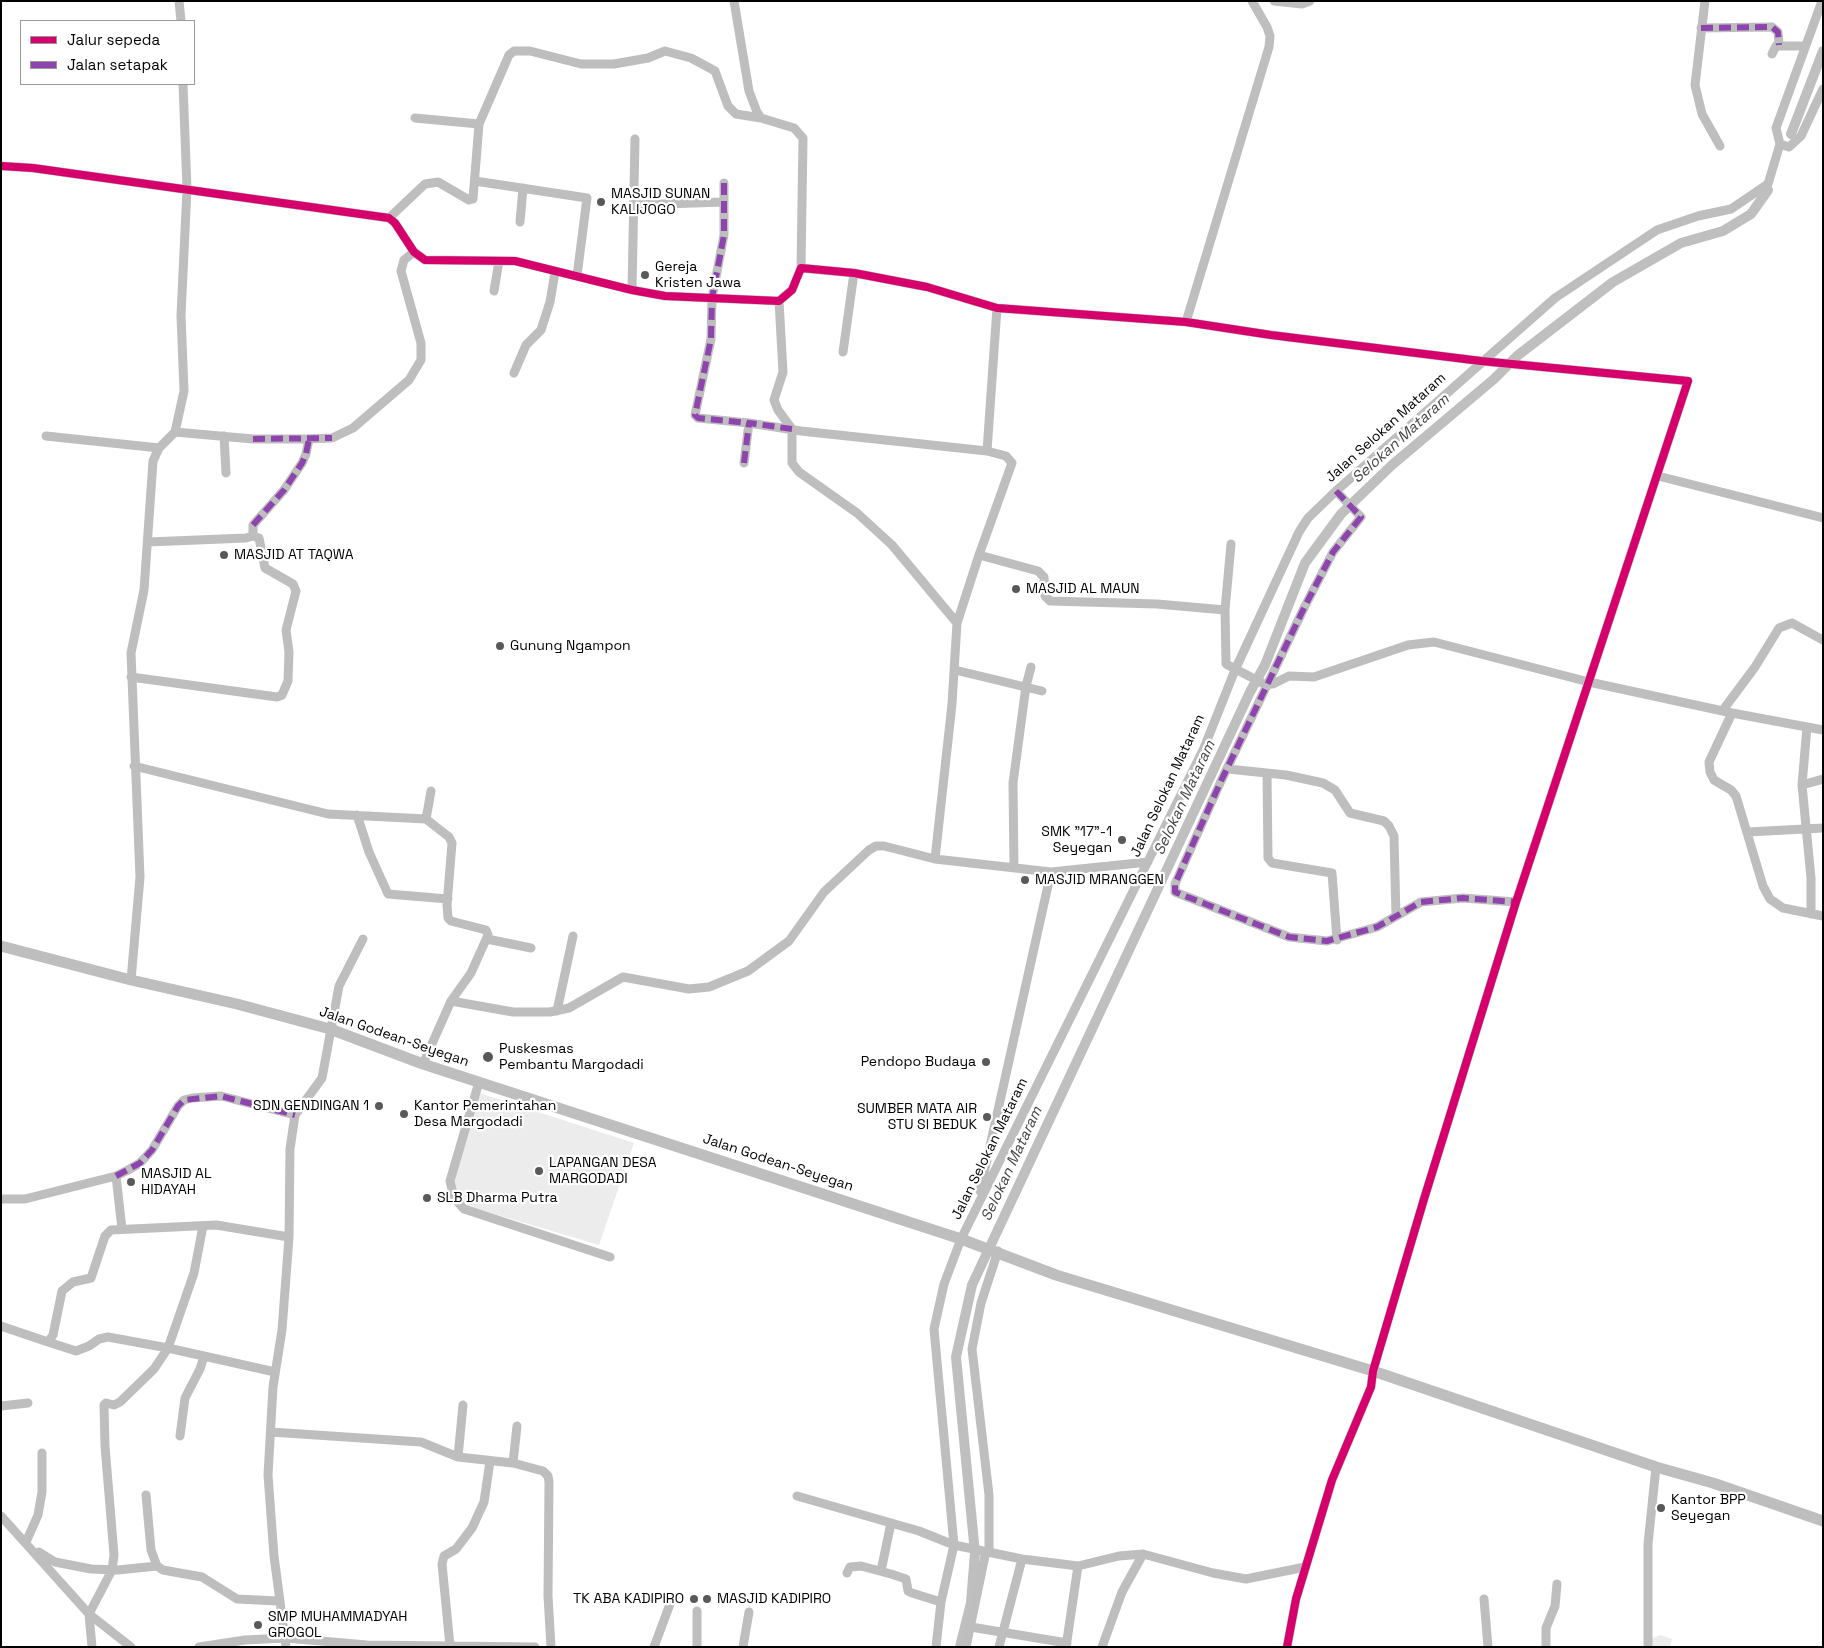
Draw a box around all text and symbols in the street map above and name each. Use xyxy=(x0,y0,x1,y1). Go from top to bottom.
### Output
legend xyxy=(20,20,195,85)
text: Jalur sepeda xyxy=(67,30,160,49)
text: Jalan setapak xyxy=(67,55,168,74)
place label: MASJID SUNAN KALIJOGO xyxy=(611,186,710,218)
marker: MASJID SUNAN KALIJOGO xyxy=(595,196,607,208)
place label: Gereja Kristen Jawa xyxy=(655,259,741,292)
marker: Gereja Kristen Jawa xyxy=(639,269,651,281)
street label: Jalan Selokan Mataram xyxy=(1323,370,1449,486)
water label: Selokan Mataram xyxy=(1349,391,1453,487)
place label: MASJID AT TAQWA xyxy=(234,547,354,563)
marker: MASJID AT TAQWA xyxy=(218,549,230,561)
place label: MASJID AL MAUN xyxy=(1026,581,1140,597)
marker: MASJID AL MAUN xyxy=(1010,583,1022,595)
place label: Gunung Ngampon xyxy=(510,638,631,654)
marker: Gunung Ngampon xyxy=(494,640,506,652)
street label: Jalan Selokan Mataram xyxy=(1128,712,1208,860)
water label: Selokan Mataram xyxy=(1151,738,1219,858)
place label: SMK "17"-1 Seyegan xyxy=(1041,824,1112,856)
marker: SMK "17"-1 Seyegan xyxy=(1116,834,1128,846)
place label: MASJID MRANGGEN xyxy=(1035,872,1164,888)
marker: MASJID MRANGGEN xyxy=(1019,874,1031,886)
street label: Jalan Godean-Seyegan xyxy=(317,1003,471,1071)
place label: Puskesmas Pembantu Margodadi xyxy=(499,1041,644,1074)
marker: Puskesmas Pembantu Margodadi xyxy=(481,1050,495,1064)
place label: Pendopo Budaya xyxy=(861,1054,976,1070)
marker: Pendopo Budaya xyxy=(980,1056,992,1068)
street label: Jalan Selokan Mataram xyxy=(948,1075,1032,1223)
place label: SDN GENDINGAN 1 xyxy=(253,1098,369,1114)
place label: Kantor Pemerintahan Desa Margodadi xyxy=(414,1098,556,1130)
marker: SDN GENDINGAN 1 xyxy=(373,1100,385,1112)
place label: SUMBER MATA AIR STU SI BEDUK xyxy=(857,1101,977,1134)
water label: Selokan Mataram xyxy=(978,1104,1046,1224)
marker: Kantor Pemerintahan Desa Margodadi xyxy=(398,1108,410,1120)
marker: SUMBER MATA AIR STU SI BEDUK xyxy=(981,1111,993,1123)
street label: Jalan Godean-Seyegan xyxy=(701,1131,855,1195)
place label: LAPANGAN DESA MARGODADI xyxy=(549,1155,657,1188)
marker: LAPANGAN DESA MARGODADI xyxy=(533,1165,545,1177)
place label: MASJID AL HIDAYAH xyxy=(141,1166,212,1198)
marker: MASJID AL HIDAYAH xyxy=(125,1176,137,1188)
place label: SLB Dharma Putra xyxy=(437,1190,557,1206)
marker: SLB Dharma Putra xyxy=(421,1192,433,1204)
place label: Kantor BPP Seyegan xyxy=(1671,1492,1746,1524)
marker: Kantor BPP Seyegan xyxy=(1655,1502,1667,1514)
place label: TK ABA KADIPIRO xyxy=(573,1591,684,1607)
place label: MASJID KADIPIRO xyxy=(717,1591,831,1607)
marker: TK ABA KADIPIRO xyxy=(688,1593,700,1605)
marker: MASJID KADIPIRO xyxy=(701,1593,713,1605)
place label: SMP MUHAMMADYAH GROGOL xyxy=(268,1609,408,1641)
marker: SMP MUHAMMADYAH GROGOL xyxy=(252,1619,264,1631)

